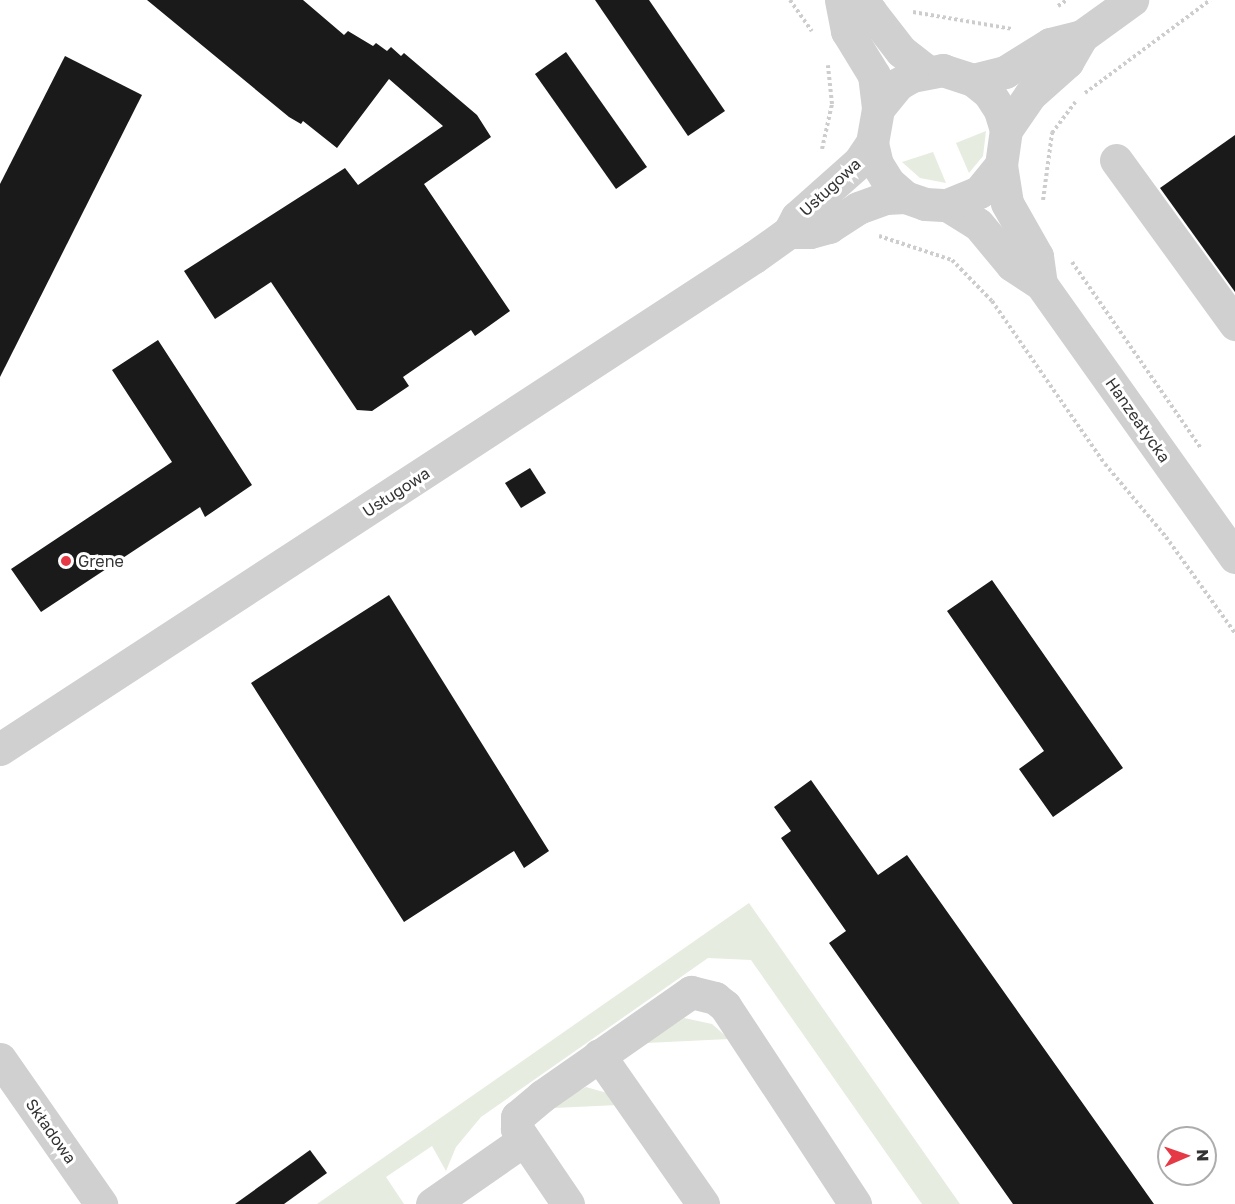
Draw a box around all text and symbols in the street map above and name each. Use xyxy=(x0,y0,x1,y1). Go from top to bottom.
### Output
street label: Usługowa xyxy=(796,154,864,220)
street label: Hanzeatycka xyxy=(1102,374,1174,466)
street label: Usługowa xyxy=(359,463,433,521)
place label: Grene xyxy=(78,551,124,571)
marker: Grene xyxy=(59,554,73,568)
street label: Składowa xyxy=(22,1095,80,1167)
north arrow xyxy=(1157,1126,1217,1186)
text: N xyxy=(1193,1149,1213,1162)

